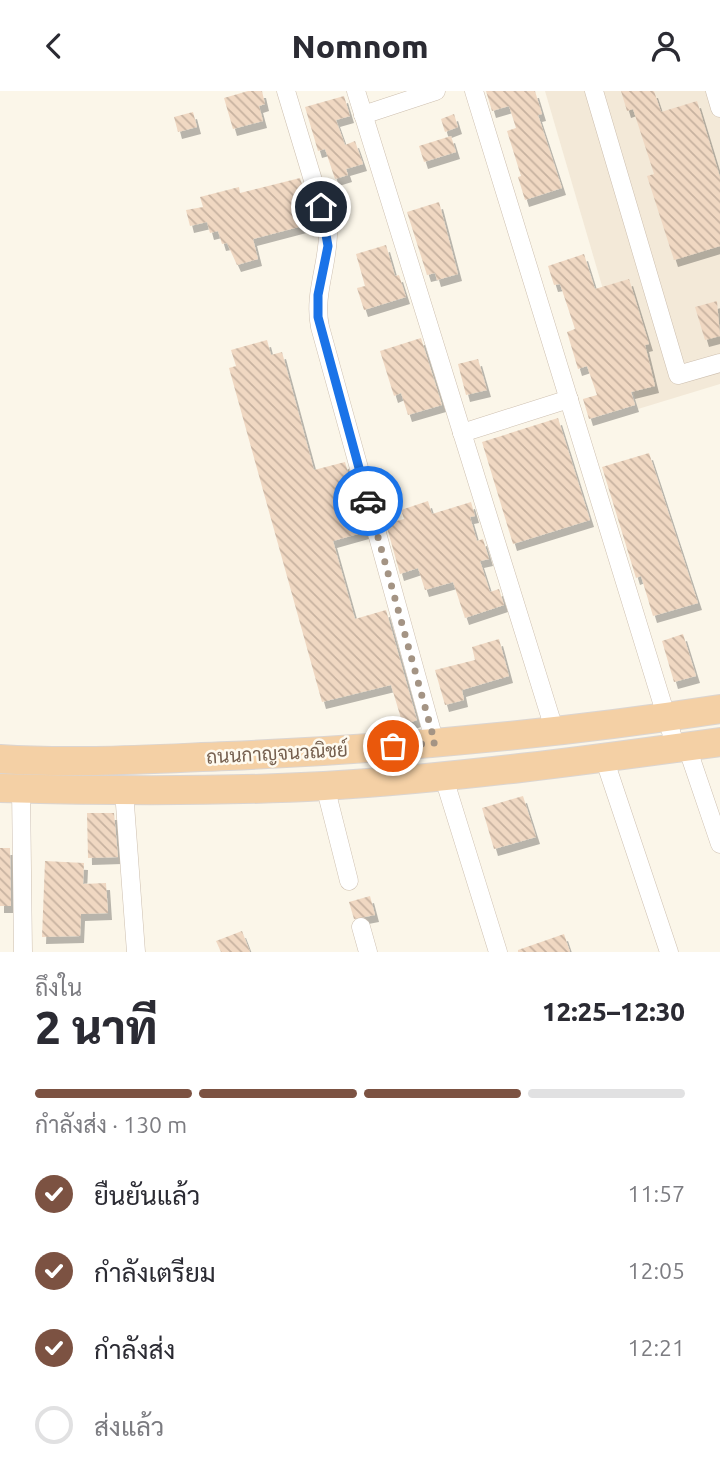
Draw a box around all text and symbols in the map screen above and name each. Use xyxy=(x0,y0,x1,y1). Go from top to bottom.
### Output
icon: back xyxy=(35,27,73,65)
icon: person xyxy=(647,27,685,65)
text: Nomnom xyxy=(291,28,429,64)
pin xyxy=(291,177,351,237)
icon: home xyxy=(302,188,340,226)
courier xyxy=(333,466,403,536)
icon: car xyxy=(349,482,387,520)
pin xyxy=(363,716,423,776)
icon: bag xyxy=(374,727,412,765)
street label: ถนนกาญจนวณิชย์ xyxy=(206,737,348,769)
text: ถึงใน xyxy=(35,975,82,1000)
text: 12:25–12:30 xyxy=(542,997,685,1026)
text: 2 นาที xyxy=(35,1001,157,1053)
text: กำลังส่ง · 130 m xyxy=(35,1112,187,1137)
icon: check xyxy=(35,1175,73,1213)
text: ยืนยันแล้ว xyxy=(94,1181,200,1210)
text: 11:57 xyxy=(627,1181,685,1206)
icon: check xyxy=(35,1252,73,1290)
text: กำลังเตรียม xyxy=(94,1258,216,1287)
text: 12:05 xyxy=(627,1258,685,1283)
icon: check xyxy=(35,1329,73,1367)
text: กำลังส่ง xyxy=(94,1335,175,1364)
text: 12:21 xyxy=(627,1335,685,1360)
text: ส่งแล้ว xyxy=(94,1412,164,1441)

